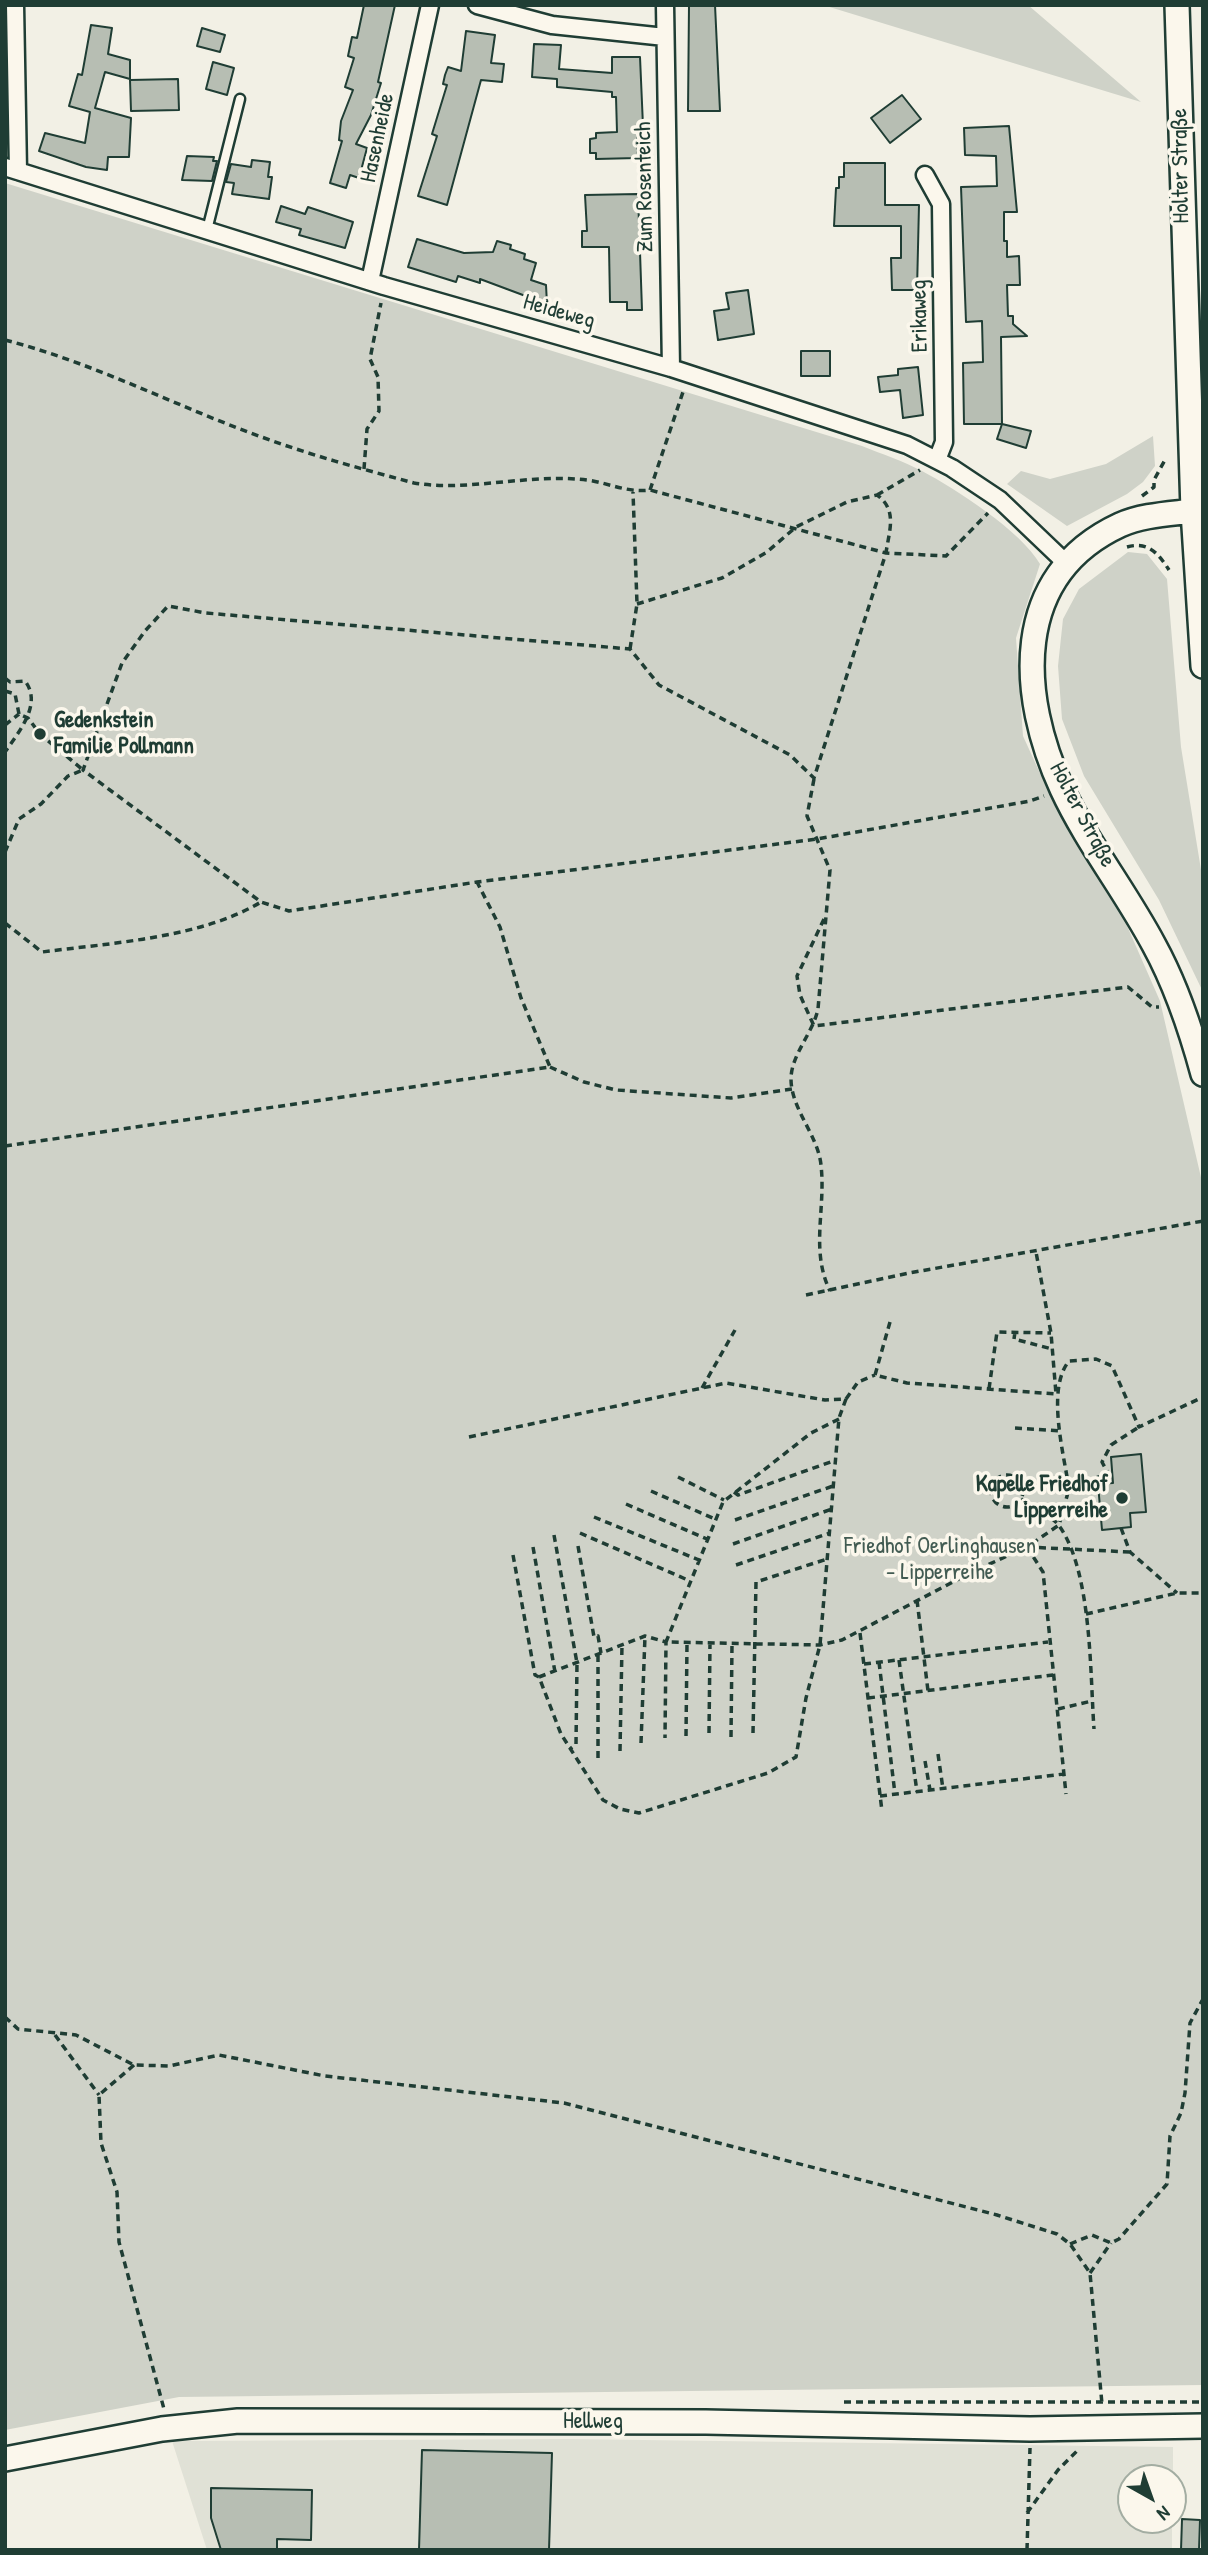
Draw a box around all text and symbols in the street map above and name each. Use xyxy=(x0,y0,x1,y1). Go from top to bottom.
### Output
street label: Hasenheide xyxy=(355,91,401,185)
street label: Holter Straße xyxy=(1166,108,1196,224)
street label: Zum Rosenteich xyxy=(630,121,660,253)
street label: Erikaweg xyxy=(906,279,934,353)
street label: Heideweg xyxy=(520,289,598,335)
place label: Gedenkstein Familie Pollmann xyxy=(54,707,194,761)
marker: Gedenkstein Familie Pollmann xyxy=(32,726,48,742)
street label: Holter Straße xyxy=(1043,758,1121,872)
place label: Kapelle Friedhof Lipperreihe xyxy=(976,1471,1108,1525)
marker: Kapelle Friedhof Lipperreihe xyxy=(1114,1490,1130,1506)
park label: Friedhof Oerlinghausen - Lipperreihe xyxy=(844,1533,1036,1587)
street label: Hellweg xyxy=(563,2408,623,2436)
north arrow xyxy=(1117,2464,1187,2534)
text: N xyxy=(1152,2500,1176,2527)

